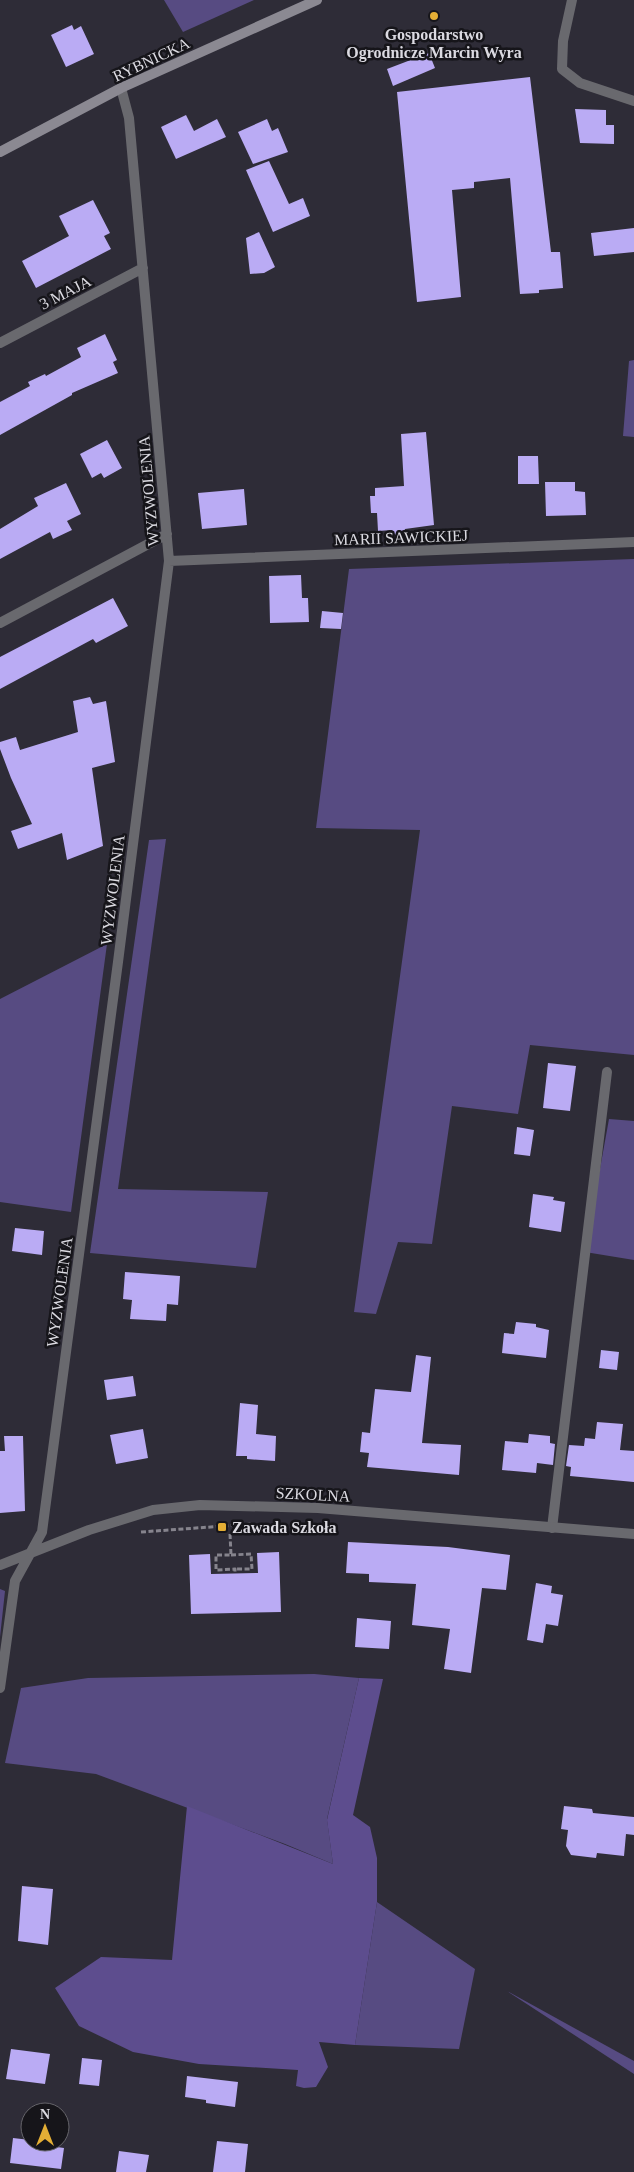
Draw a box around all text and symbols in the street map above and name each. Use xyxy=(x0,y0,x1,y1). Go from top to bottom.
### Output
marker: Gospodarstwo Ogrodnicze Marcin Wyra xyxy=(428,10,440,22)
place label: Gospodarstwo Ogrodnicze Marcin Wyra xyxy=(346,26,522,62)
street label: RYBNICKA xyxy=(110,34,193,85)
street label: 3 MAJA xyxy=(37,272,94,313)
street label: WYZWOLENIA xyxy=(135,434,162,547)
street label: MARII SAWICKIEJ xyxy=(334,527,468,548)
street label: WYZWOLENIA xyxy=(97,833,128,946)
street label: WYZWOLENIA xyxy=(43,1235,76,1348)
street label: SZKOLNA xyxy=(275,1484,351,1505)
place label: Zawada Szkoła xyxy=(232,1519,336,1536)
marker: Zawada Szkoła xyxy=(216,1521,228,1533)
north arrow xyxy=(20,2102,70,2152)
text: N xyxy=(40,2107,50,2122)

